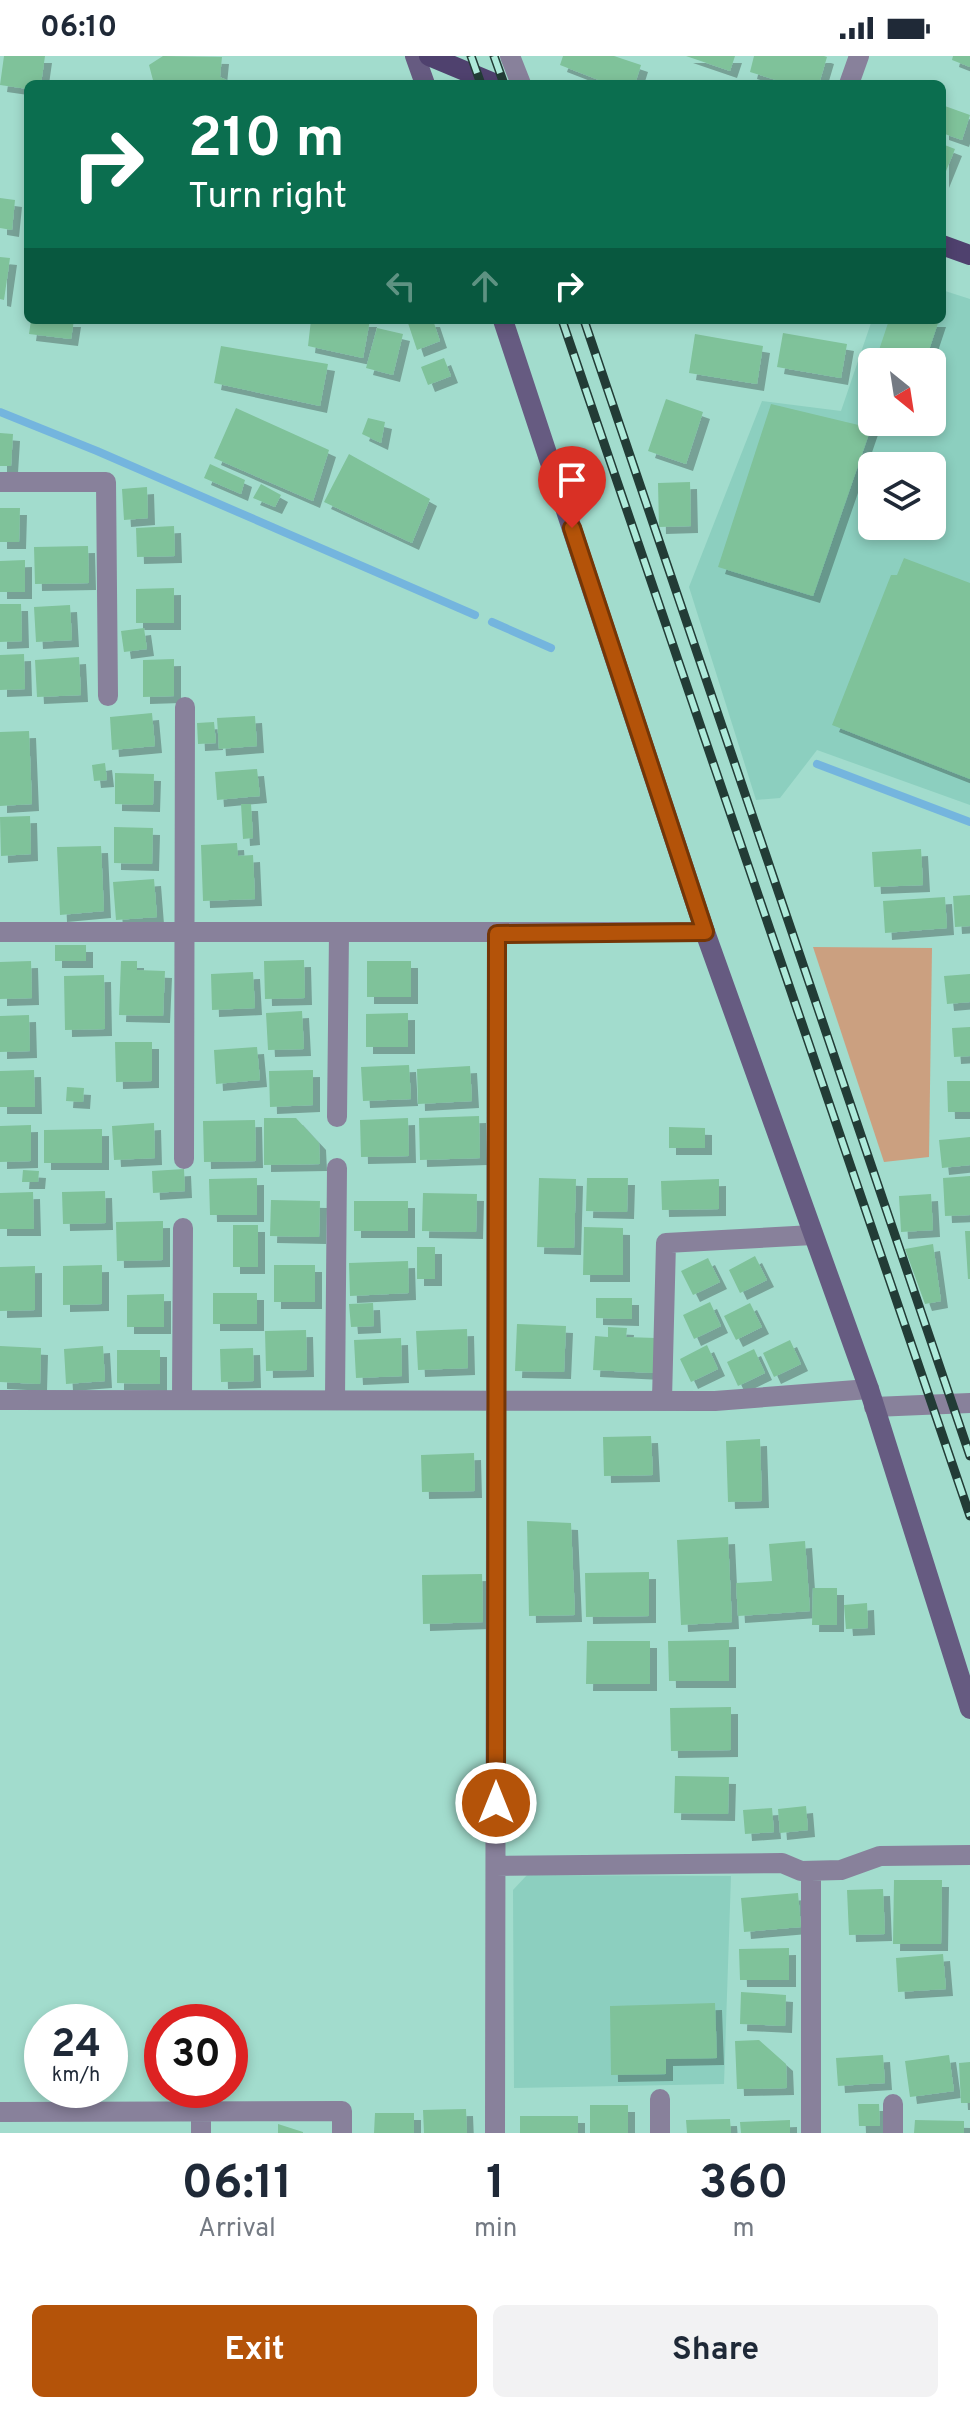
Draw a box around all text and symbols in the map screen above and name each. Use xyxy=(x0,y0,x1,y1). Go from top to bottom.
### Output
text: 06:10 xyxy=(40,10,117,47)
text: 210 m xyxy=(188,106,345,176)
icon: right xyxy=(56,112,160,216)
text: Turn right xyxy=(188,175,347,221)
icon: left xyxy=(379,264,423,308)
icon: ahead xyxy=(463,264,507,308)
icon: right xyxy=(547,264,591,308)
north arrow xyxy=(858,348,946,436)
map controls xyxy=(858,348,946,540)
pin xyxy=(538,446,606,528)
button: layers xyxy=(858,452,946,540)
icon: arrive xyxy=(550,458,594,502)
position arrow xyxy=(454,1761,538,1845)
speed limit sign: 30 xyxy=(144,2004,248,2108)
text: 24 xyxy=(51,2021,101,2071)
text: km/h xyxy=(52,2063,100,2089)
text: 06:11 xyxy=(181,2155,293,2215)
text: 1 xyxy=(486,2155,505,2215)
text: 360 xyxy=(699,2155,789,2215)
text: Arrival xyxy=(198,2213,276,2246)
text: min xyxy=(474,2213,517,2246)
text: m xyxy=(733,2213,755,2246)
button: Exit xyxy=(32,2305,477,2397)
button: Share xyxy=(493,2305,938,2397)

